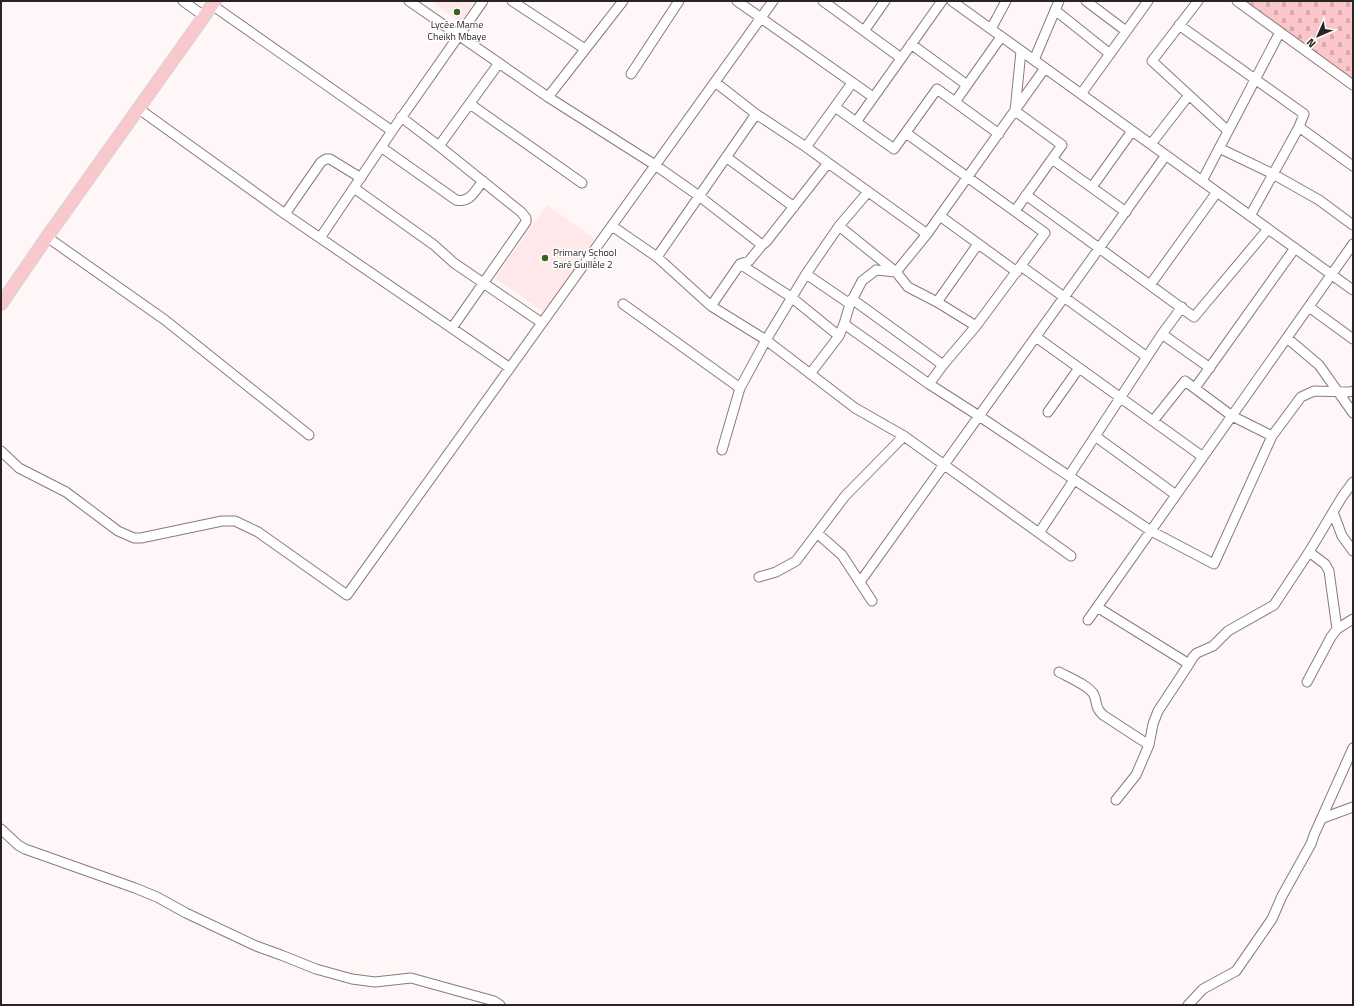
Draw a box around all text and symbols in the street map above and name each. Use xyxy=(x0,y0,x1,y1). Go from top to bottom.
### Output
marker: Lycée Mame Cheikh Mbaye xyxy=(452,7,462,17)
north arrow xyxy=(1298,16,1338,56)
place label: Lycée Mame Cheikh Mbaye xyxy=(428,17,486,44)
text: N xyxy=(1303,35,1319,51)
place label: Primary School Saré Guillèle 2 xyxy=(553,245,616,272)
marker: Primary School Saré Guillèle 2 xyxy=(540,253,550,263)

